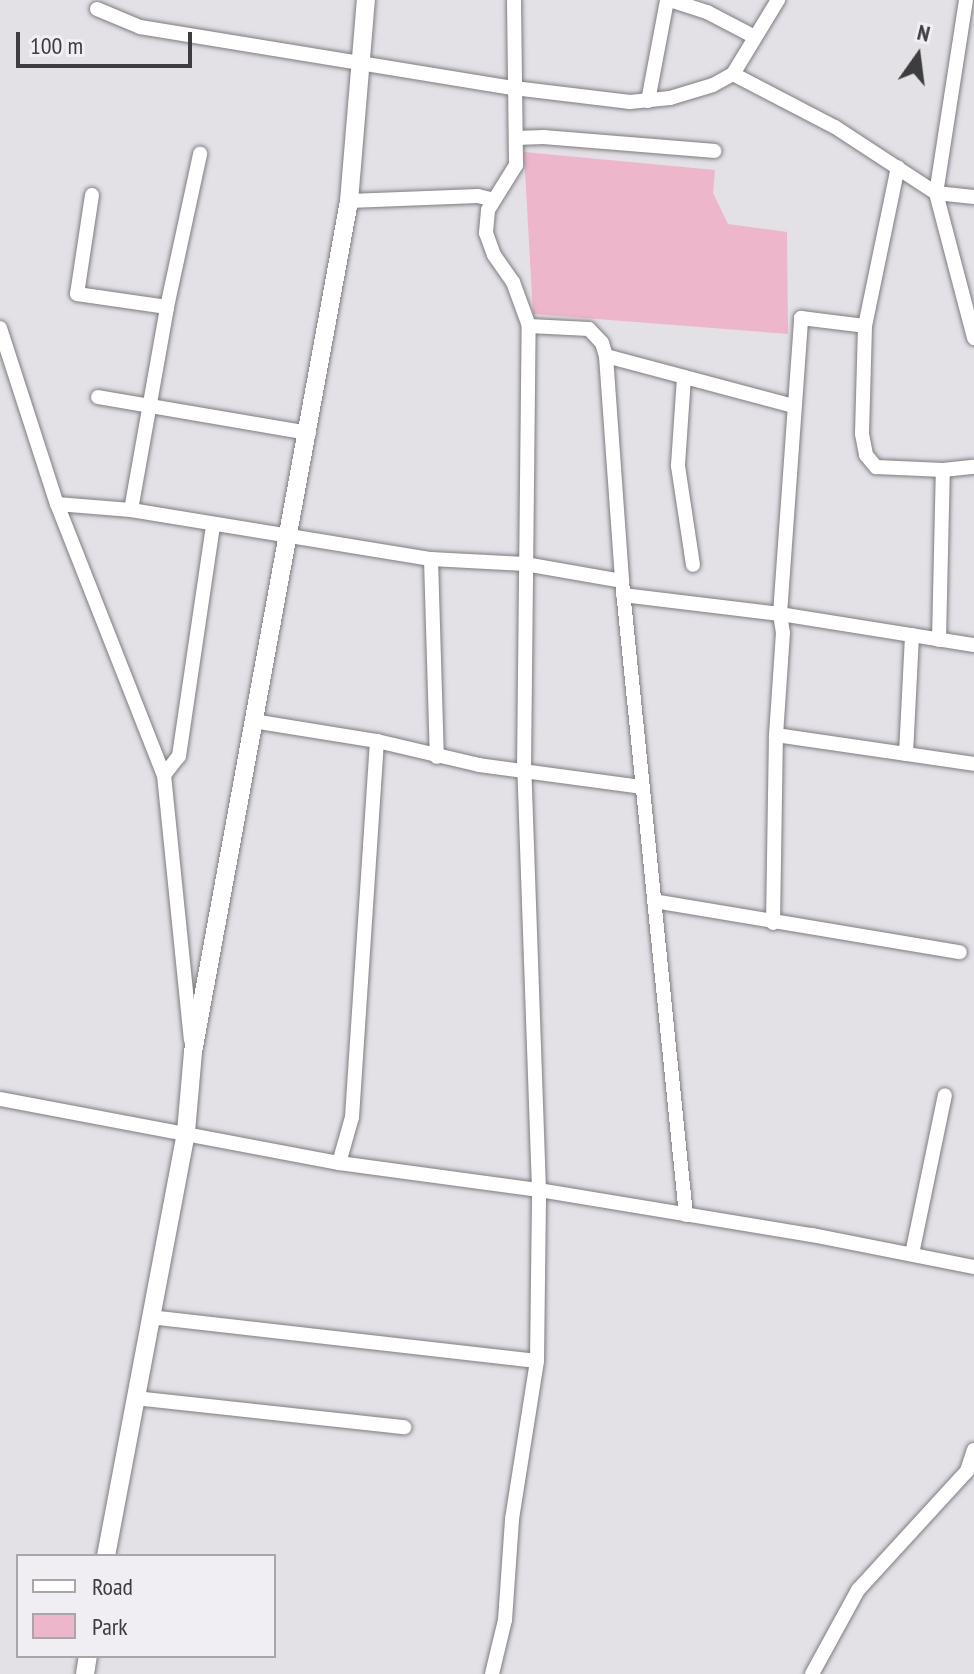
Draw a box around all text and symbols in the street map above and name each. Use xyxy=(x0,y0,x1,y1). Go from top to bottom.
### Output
scale bar xyxy=(20,16,196,66)
north arrow xyxy=(878,16,958,96)
text: N xyxy=(915,18,933,48)
text: 100 m xyxy=(30,30,83,61)
legend xyxy=(16,1554,276,1658)
text: Road xyxy=(92,1571,133,1602)
text: Park xyxy=(92,1611,128,1642)

